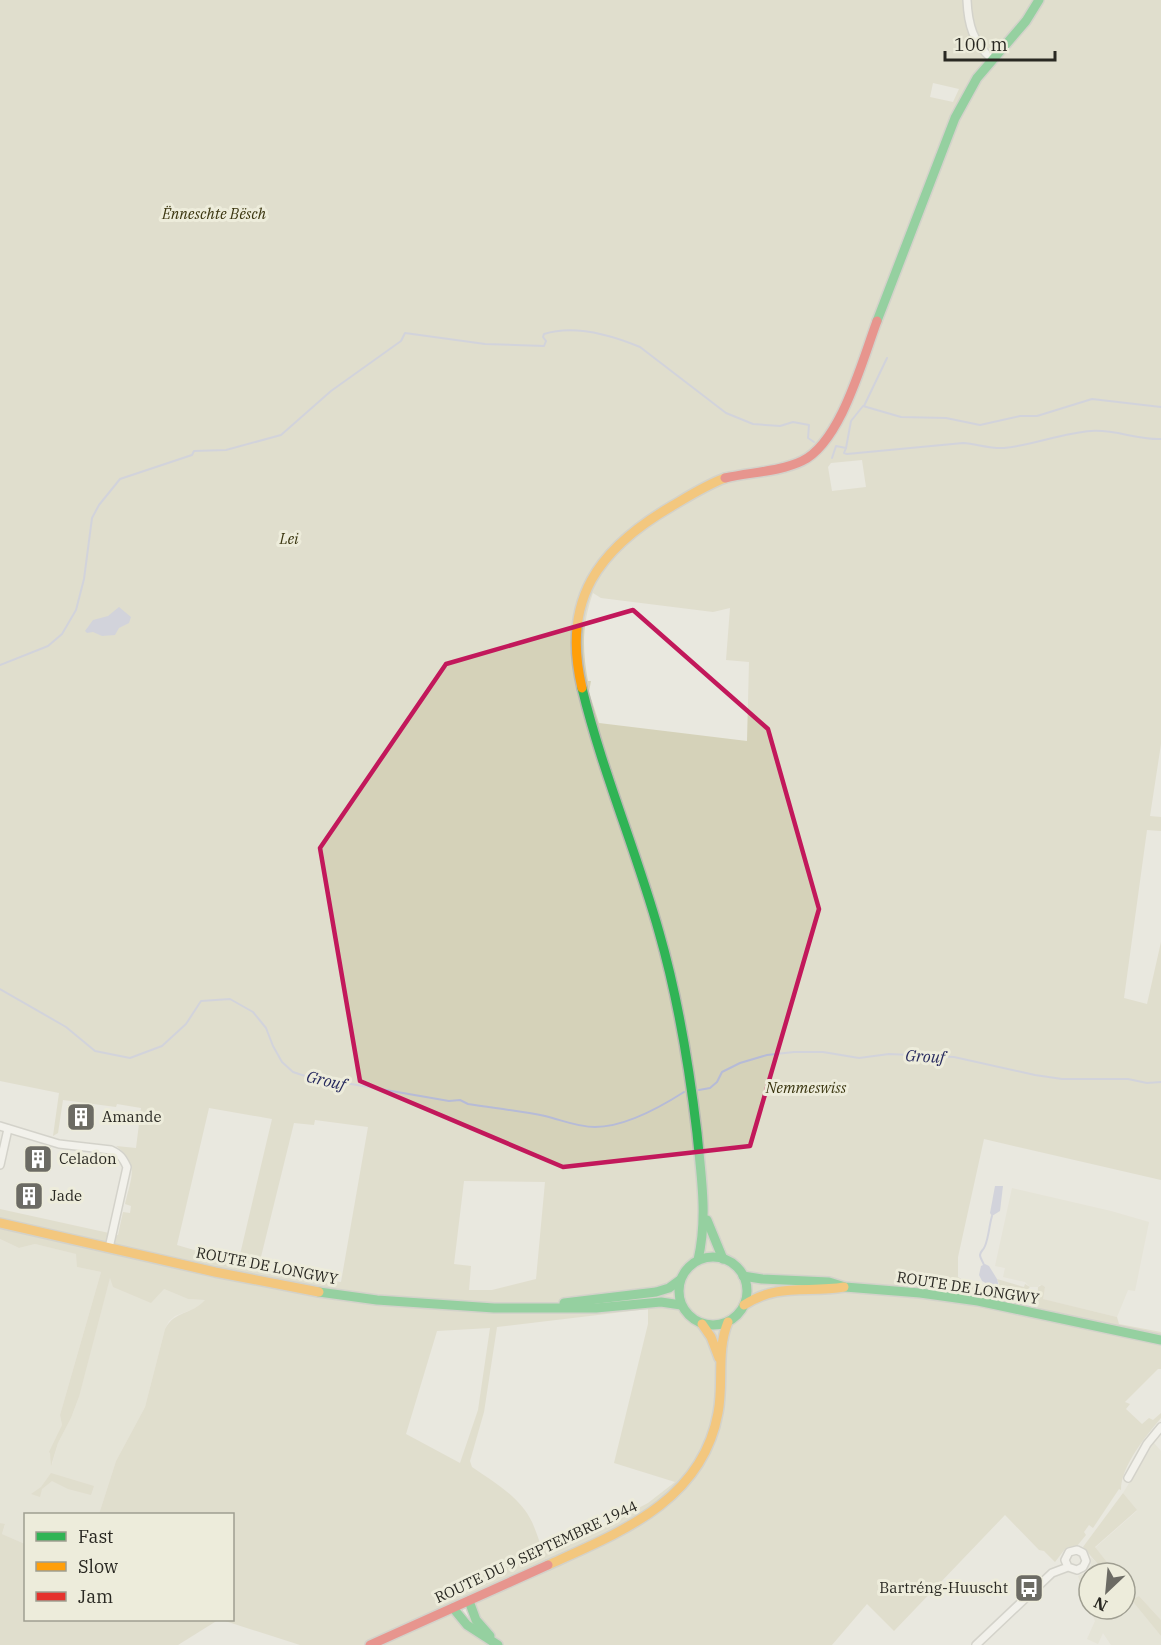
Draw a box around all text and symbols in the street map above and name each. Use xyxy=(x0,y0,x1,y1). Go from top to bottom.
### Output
scale bar xyxy=(945,24,1054,62)
text: 100 m xyxy=(954,33,1008,56)
park label: Ënneschte Bësch xyxy=(161,204,267,223)
park label: Lei xyxy=(278,529,299,548)
water label: Grouf xyxy=(905,1045,948,1067)
water label: Grouf xyxy=(304,1066,351,1095)
park label: Nemmeswiss xyxy=(765,1078,847,1097)
building icon: Amande xyxy=(65,1101,97,1133)
place label: Amande xyxy=(102,1107,162,1126)
building icon: Celadon xyxy=(22,1143,54,1175)
place label: Celadon xyxy=(59,1149,117,1168)
building icon: Jade xyxy=(13,1180,45,1212)
place label: Jade xyxy=(50,1186,82,1205)
street label: ROUTE DE LONGWY xyxy=(195,1242,340,1289)
street label: ROUTE DE LONGWY xyxy=(895,1267,1041,1308)
street label: ROUTE DU 9 SEPTEMBRE 1944 xyxy=(431,1496,640,1607)
legend xyxy=(24,1513,234,1621)
text: Fast xyxy=(78,1525,113,1548)
text: Slow xyxy=(78,1555,118,1578)
north arrow xyxy=(1077,1561,1137,1621)
bus stop icon: Bartréng-Huuscht xyxy=(1013,1572,1045,1604)
place label: Bartréng-Huuscht xyxy=(879,1578,1008,1597)
text: Jam xyxy=(78,1585,113,1608)
text: N xyxy=(1090,1593,1110,1616)

